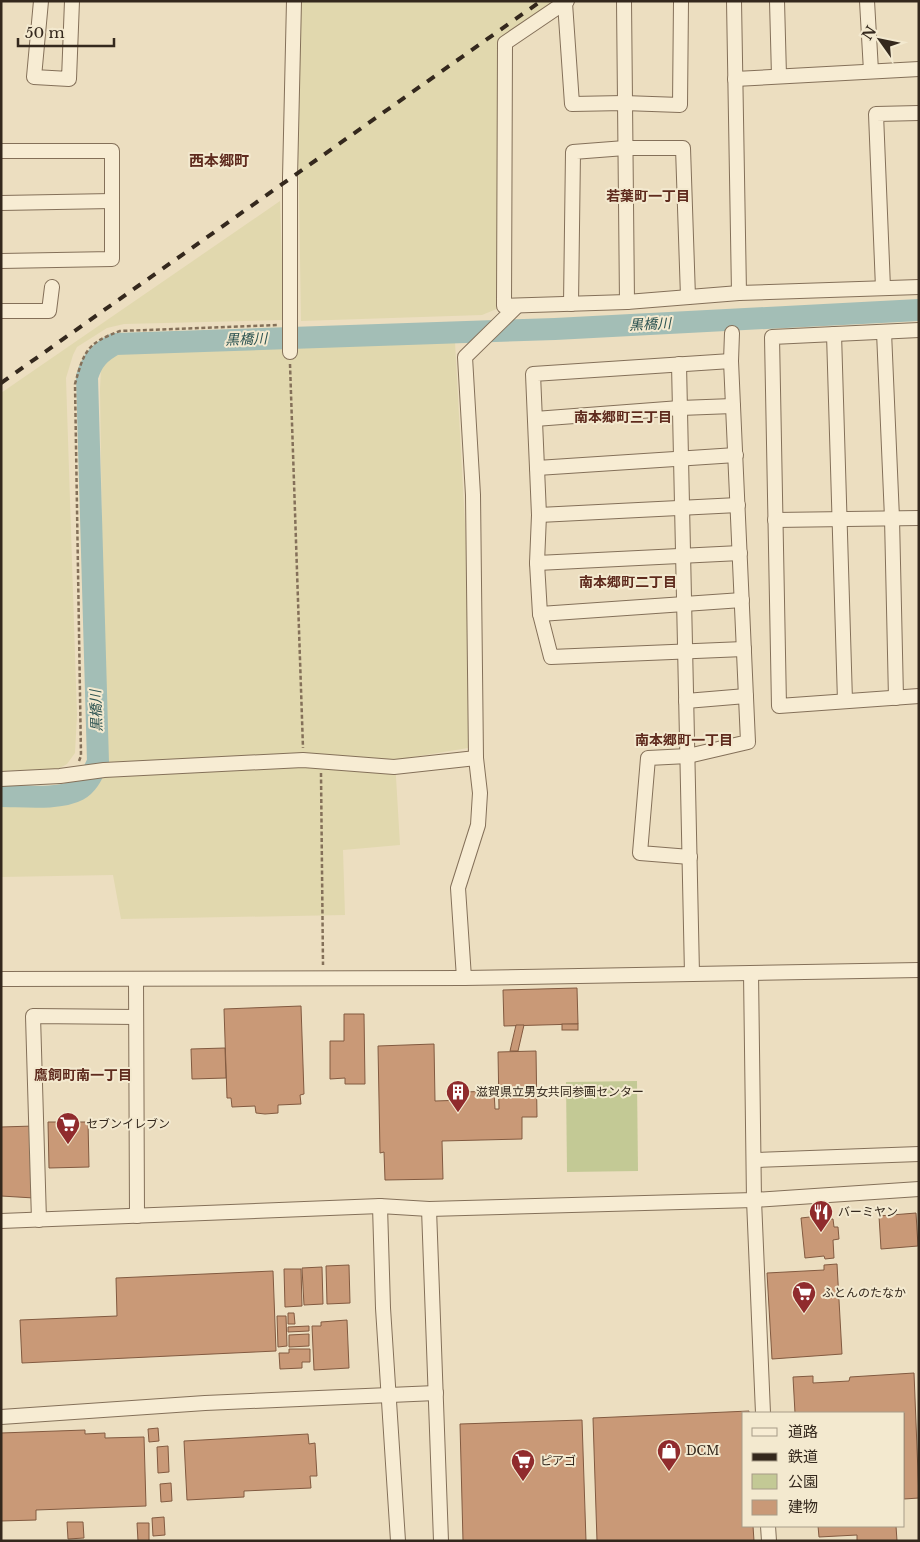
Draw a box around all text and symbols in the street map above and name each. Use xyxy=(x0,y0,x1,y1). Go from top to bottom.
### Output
scale bar xyxy=(18,15,114,47)
north arrow xyxy=(855,15,905,65)
text: N xyxy=(858,22,880,43)
text: 50 m xyxy=(25,23,65,42)
district label: 西本郷町 xyxy=(189,151,249,170)
district label: 若葉町一丁目 xyxy=(606,187,690,205)
water label: 黒橋川 xyxy=(629,314,673,334)
water label: 黒橋川 xyxy=(225,329,269,349)
district label: 南本郷町三丁目 xyxy=(574,408,672,426)
district label: 南本郷町二丁目 xyxy=(579,573,677,591)
water label: 黒橋川 xyxy=(86,688,106,732)
district label: 南本郷町一丁目 xyxy=(635,731,733,749)
district label: 鷹飼町南一丁目 xyxy=(34,1066,132,1084)
building icon: 滋賀県立男女共同参画センター xyxy=(445,1079,471,1113)
place label: 滋賀県立男女共同参画センター xyxy=(476,1084,644,1099)
supermarket icon: セブンイレブン xyxy=(55,1111,81,1145)
place label: セブンイレブン xyxy=(86,1116,170,1131)
restaurant icon: バーミヤン xyxy=(808,1199,834,1233)
place label: バーミヤン xyxy=(838,1204,898,1219)
supermarket icon: ふとんのたなか xyxy=(791,1280,817,1314)
place label: ふとんのたなか xyxy=(822,1285,906,1300)
legend xyxy=(742,1412,905,1527)
text: 道路 xyxy=(788,1422,818,1441)
shop icon: DCM xyxy=(656,1438,682,1472)
place label: DCM xyxy=(686,1443,719,1458)
text: 鉄道 xyxy=(788,1447,818,1466)
supermarket icon: ピアゴ xyxy=(510,1448,536,1482)
place label: ピアゴ xyxy=(540,1453,576,1468)
text: 公園 xyxy=(788,1472,818,1491)
text: 建物 xyxy=(788,1497,818,1516)

